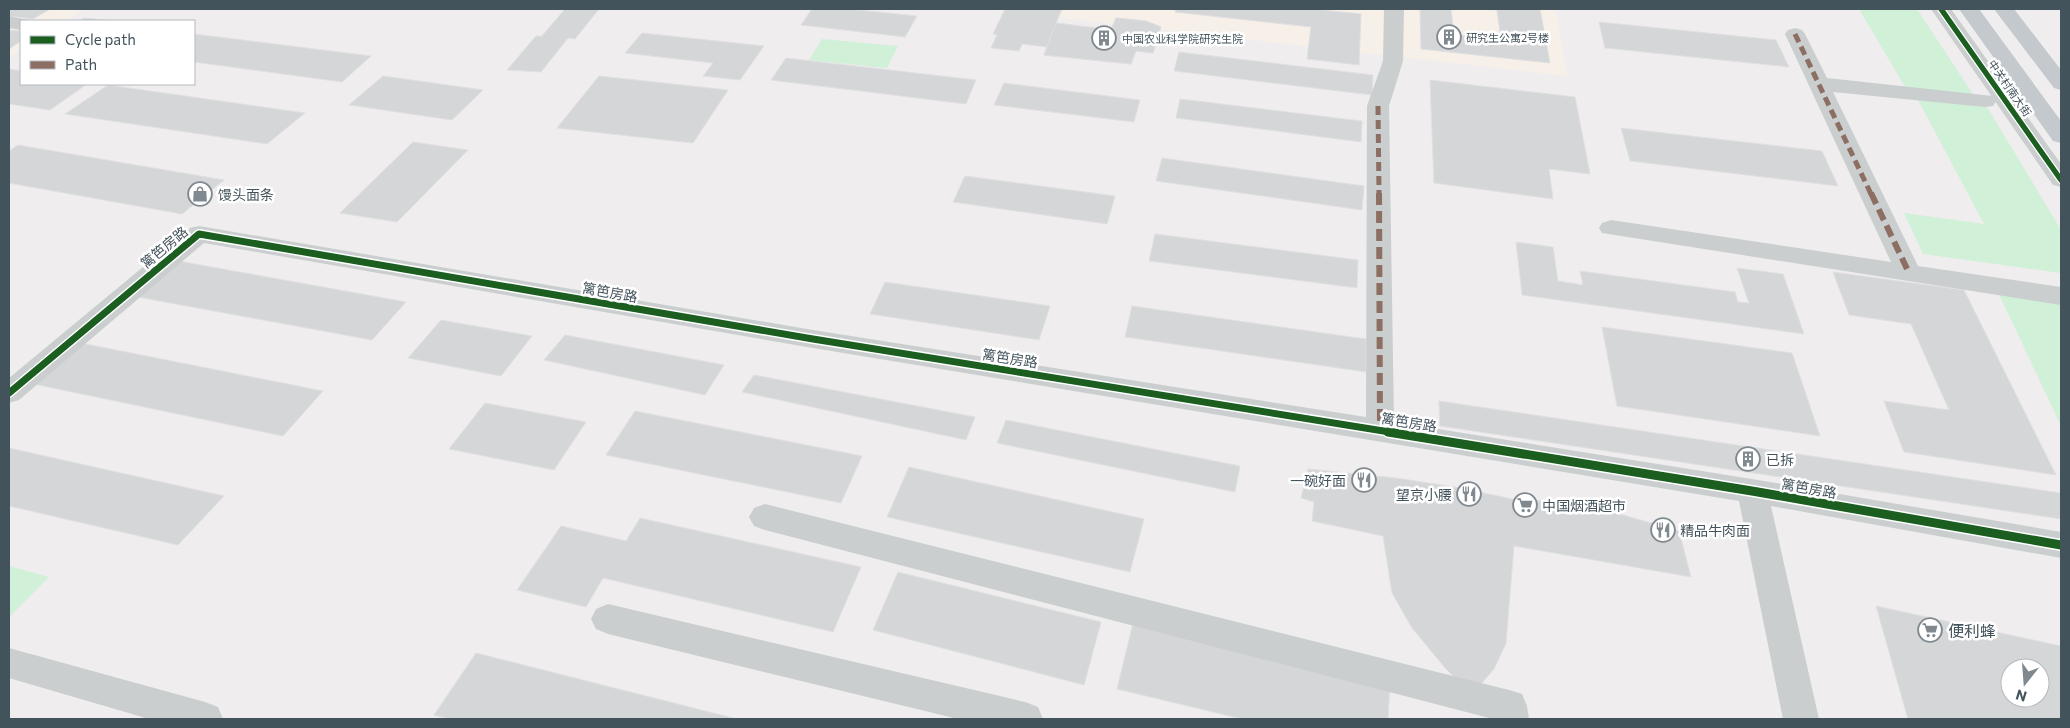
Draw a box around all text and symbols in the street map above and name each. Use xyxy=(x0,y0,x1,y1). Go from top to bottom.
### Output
legend xyxy=(20,20,195,85)
building icon: 研究生公寓2号楼 xyxy=(1436,24,1462,50)
building icon: 中国农业科学院研究生院 xyxy=(1091,25,1117,51)
text: Cycle path xyxy=(65,30,136,48)
place label: 研究生公寓2号楼 xyxy=(1466,31,1549,44)
place label: 中国农业科学院研究生院 xyxy=(1122,32,1243,45)
text: Path xyxy=(65,55,97,73)
street label: 中关村南大街 xyxy=(1986,57,2034,119)
shop icon: 馒头面条 xyxy=(187,181,213,207)
place label: 馒头面条 xyxy=(218,186,274,203)
street label: 篱笆房路 xyxy=(137,222,191,272)
street label: 篱笆房路 xyxy=(581,279,639,305)
street label: 篱笆房路 xyxy=(981,345,1039,371)
street label: 篱笆房路 xyxy=(1380,409,1438,435)
building icon: 已拆 xyxy=(1735,446,1761,472)
place label: 已拆 xyxy=(1766,451,1794,468)
restaurant icon: 一碗好面 xyxy=(1351,467,1377,493)
place label: 一碗好面 xyxy=(1290,472,1346,489)
street label: 篱笆房路 xyxy=(1780,475,1838,501)
restaurant icon: 望京小腰 xyxy=(1456,481,1482,507)
place label: 望京小腰 xyxy=(1396,486,1452,503)
supermarket icon: 中国烟酒超市 xyxy=(1512,492,1538,518)
place label: 中国烟酒超市 xyxy=(1542,497,1626,514)
restaurant icon: 精品牛肉面 xyxy=(1650,517,1676,543)
place label: 精品牛肉面 xyxy=(1680,522,1750,539)
supermarket icon: 便利蜂 xyxy=(1917,617,1943,643)
place label: 便利蜂 xyxy=(1948,621,1996,640)
north arrow xyxy=(2000,658,2050,708)
text: N xyxy=(2014,686,2029,706)

